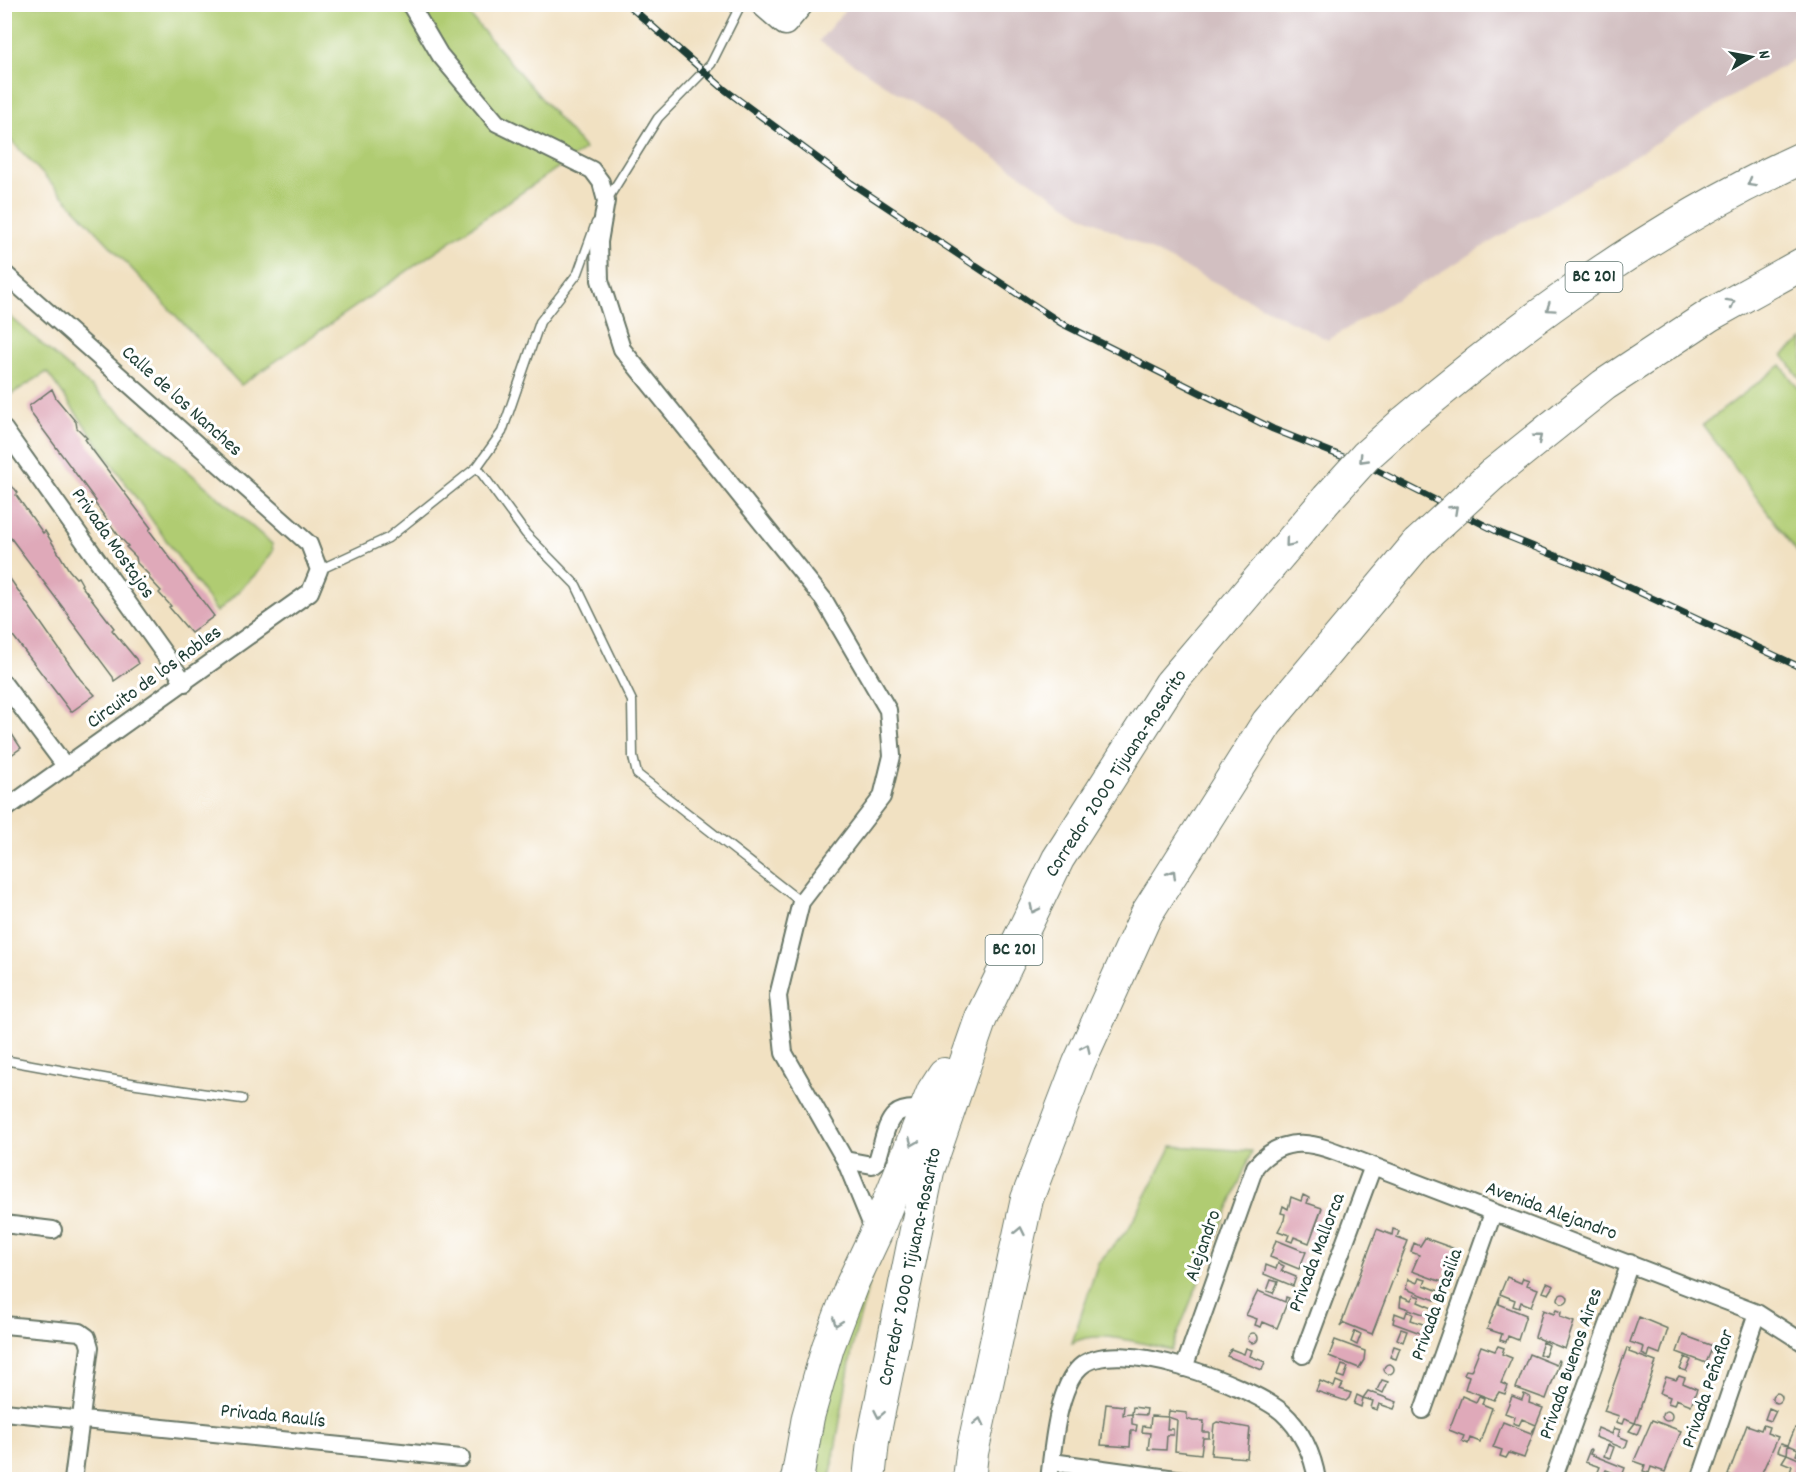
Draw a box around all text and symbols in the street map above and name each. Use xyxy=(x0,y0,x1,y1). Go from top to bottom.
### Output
north arrow xyxy=(1721,27,1781,87)
text: N xyxy=(1751,49,1775,61)
one-way arrow xyxy=(1747,176,1757,187)
road number: BC 201 xyxy=(1566,262,1622,292)
one-way arrow xyxy=(1725,299,1735,310)
one-way arrow xyxy=(1545,301,1556,312)
street label: Calle de los Nanches xyxy=(114,340,248,464)
one-way arrow xyxy=(1531,435,1542,446)
one-way arrow xyxy=(1359,453,1370,463)
street label: Privada Mostajos xyxy=(63,483,161,605)
one-way arrow xyxy=(1448,505,1458,516)
one-way arrow xyxy=(1285,536,1296,547)
street label: Circuito de los Robles xyxy=(82,619,228,737)
street label: Corredor 2000 Tijuana-Rosarito xyxy=(1039,664,1195,883)
one-way arrow xyxy=(1165,870,1177,880)
one-way arrow xyxy=(1030,902,1042,913)
road number: BC 201 xyxy=(986,935,1042,965)
one-way arrow xyxy=(1078,1044,1090,1055)
one-way arrow xyxy=(908,1136,920,1147)
street label: Corredor 2000 Tijuana-Rosarito xyxy=(872,1145,950,1389)
street label: Avenida Alejandro xyxy=(1481,1175,1621,1249)
street label: Privada Mallorca xyxy=(1282,1189,1354,1317)
street label: Alejandro xyxy=(1179,1206,1229,1286)
one-way arrow xyxy=(1012,1227,1025,1237)
street label: Privada Brasilia xyxy=(1405,1244,1471,1365)
street label: Privada Buenos Aires xyxy=(1533,1285,1611,1443)
one-way arrow xyxy=(832,1316,845,1327)
street label: Privada Peñaflor xyxy=(1676,1325,1743,1452)
street label: Privada Raulís xyxy=(219,1398,327,1436)
one-way arrow xyxy=(873,1408,886,1418)
one-way arrow xyxy=(971,1417,984,1427)

